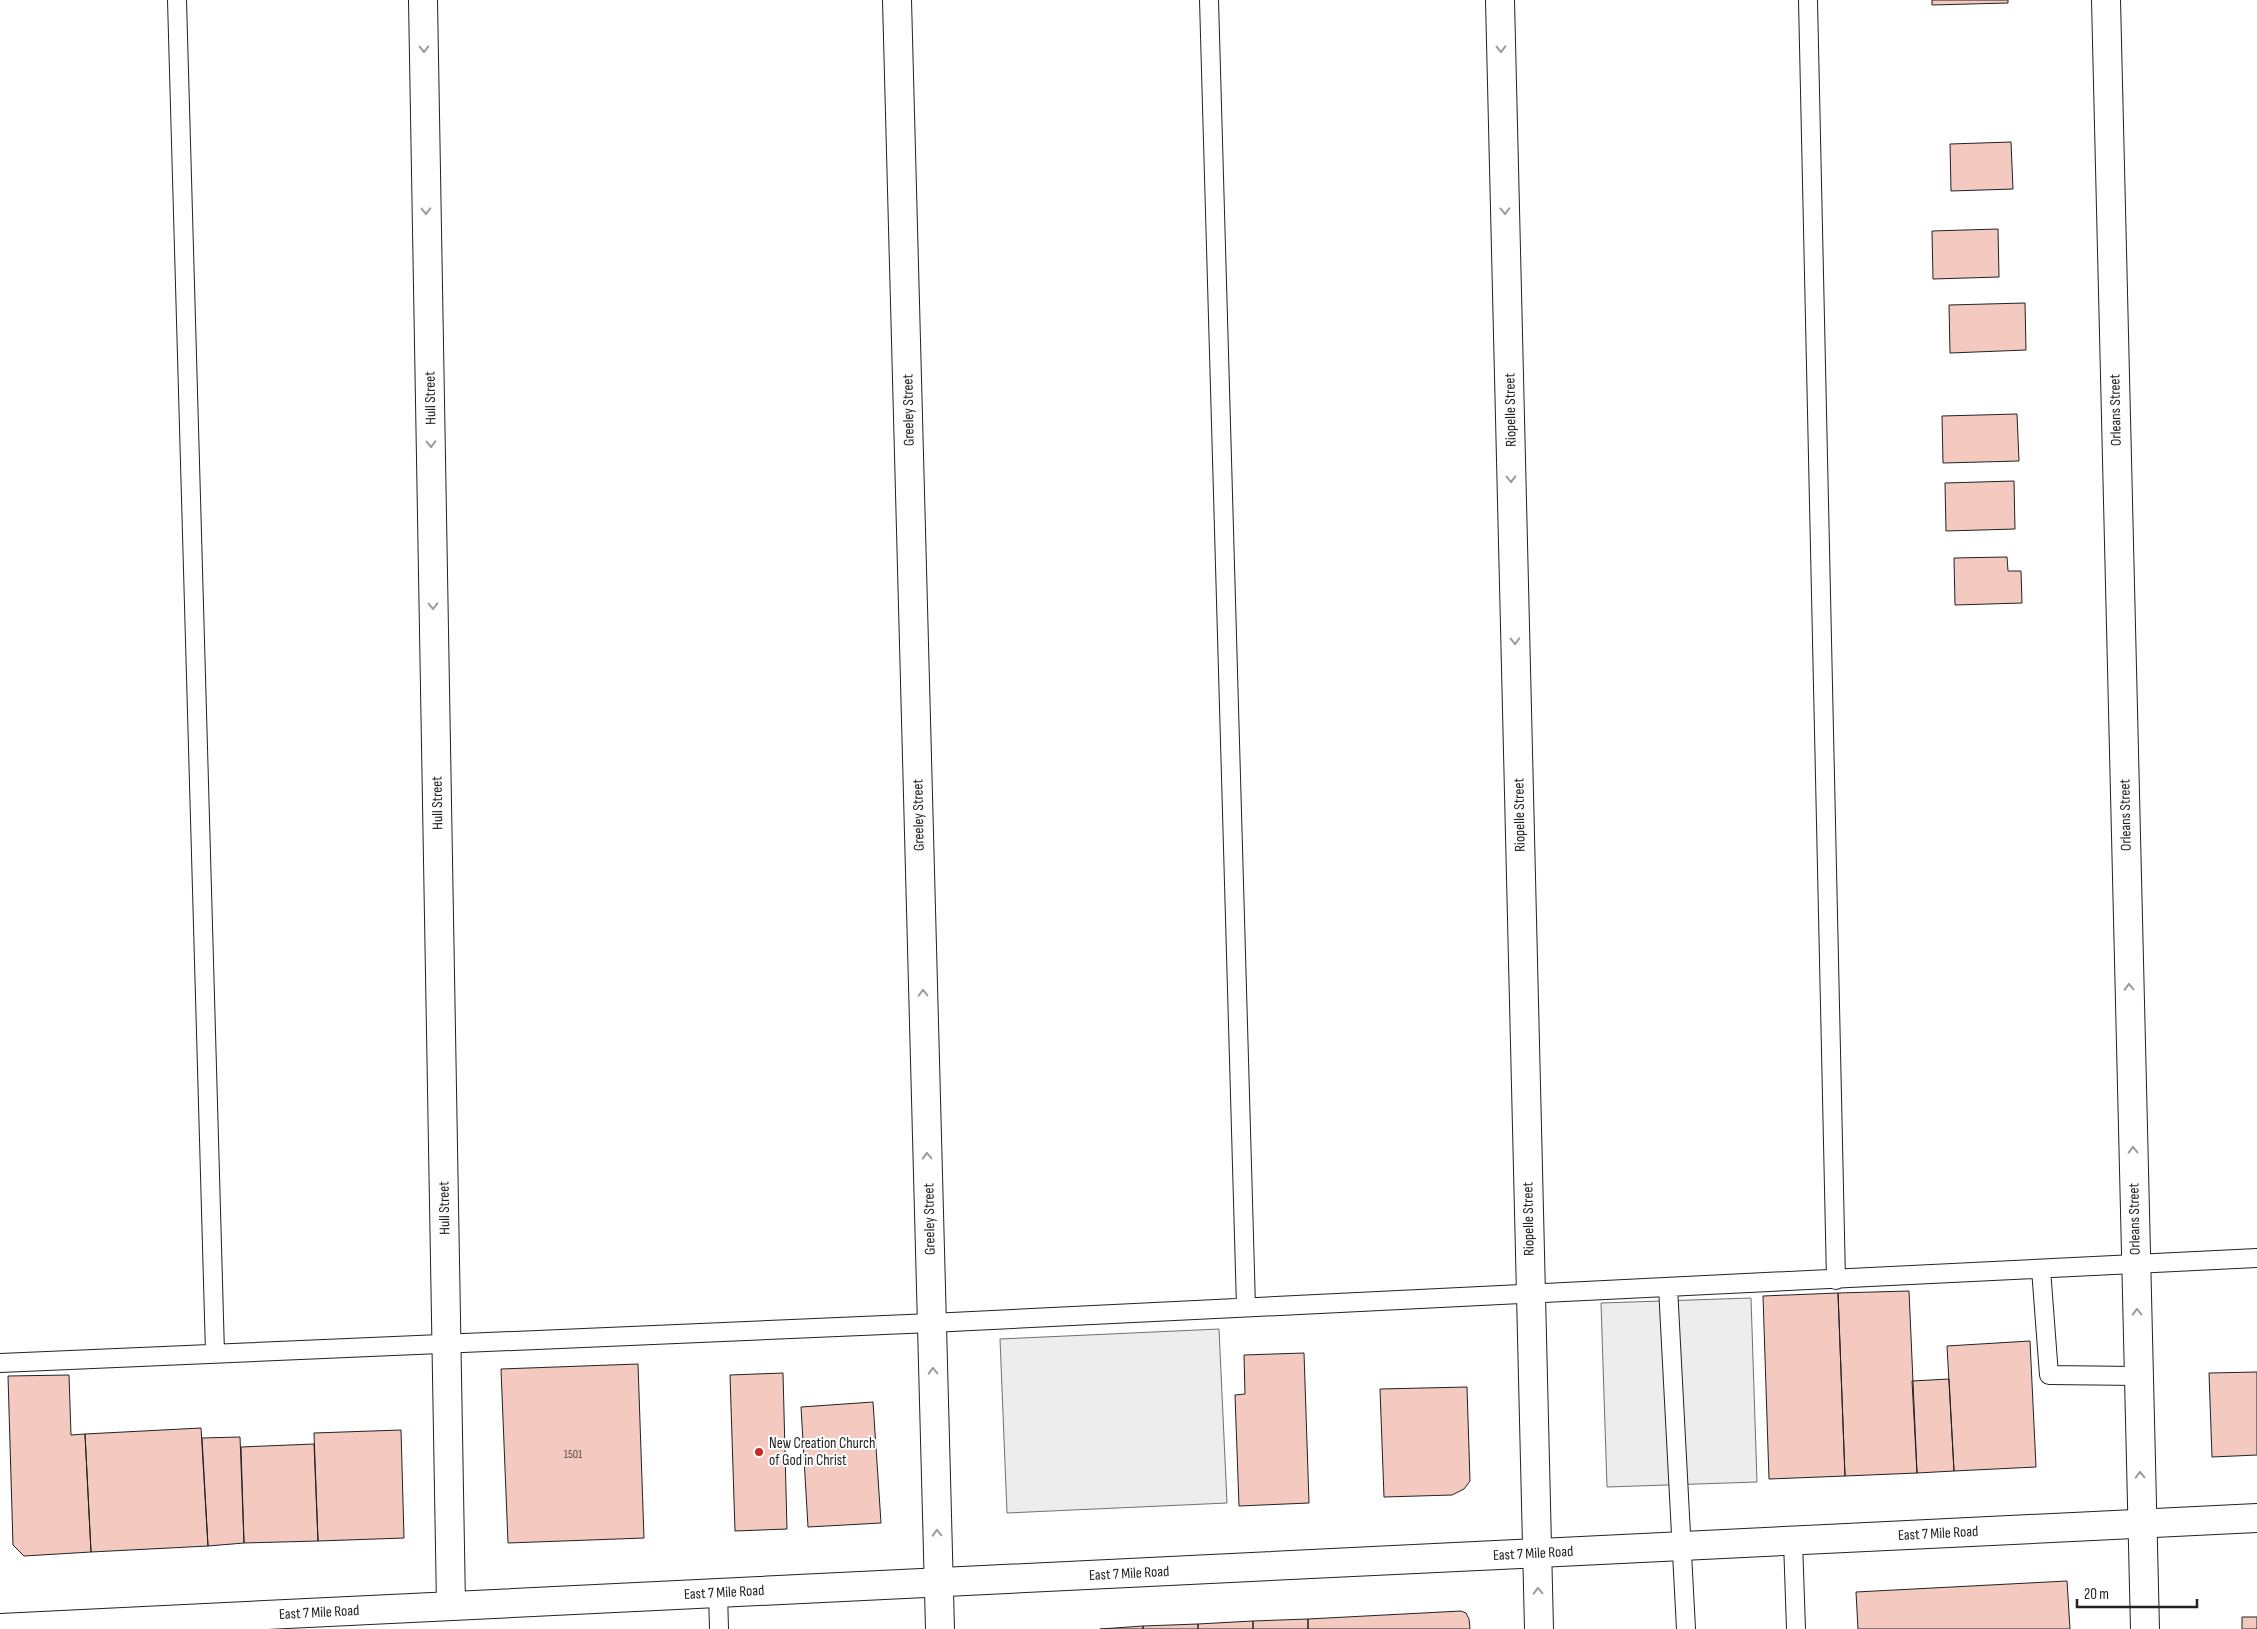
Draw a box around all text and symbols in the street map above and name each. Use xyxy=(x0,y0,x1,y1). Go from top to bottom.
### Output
one-way arrow xyxy=(418,45,429,53)
one-way arrow xyxy=(1496,45,1507,53)
one-way arrow xyxy=(421,207,432,215)
one-way arrow xyxy=(1500,208,1510,215)
street label: Hull Street xyxy=(421,371,440,425)
street label: Riopelle Street xyxy=(1500,372,1521,447)
street label: Greeley Street xyxy=(898,373,919,446)
street label: Orleans Street xyxy=(2105,373,2126,446)
one-way arrow xyxy=(425,440,436,448)
one-way arrow xyxy=(1506,475,1516,483)
one-way arrow xyxy=(428,602,439,610)
one-way arrow xyxy=(1510,638,1520,645)
street label: Hull Street xyxy=(428,776,447,830)
street label: Riopelle Street xyxy=(1509,777,1530,852)
street label: Greeley Street xyxy=(908,778,929,851)
street label: Orleans Street xyxy=(2115,778,2136,851)
one-way arrow xyxy=(2124,983,2134,990)
one-way arrow xyxy=(918,989,928,997)
one-way arrow xyxy=(2128,1145,2138,1153)
one-way arrow xyxy=(922,1152,932,1160)
street label: Hull Street xyxy=(435,1181,454,1235)
street label: Riopelle Street xyxy=(1518,1181,1539,1256)
street label: Greeley Street xyxy=(919,1182,940,1255)
street label: Orleans Street xyxy=(2124,1182,2145,1255)
one-way arrow xyxy=(2131,1308,2142,1316)
one-way arrow xyxy=(927,1367,938,1375)
place label: New Creation Church of God in Christ xyxy=(769,1434,875,1470)
marker: New Creation Church of God in Christ xyxy=(753,1446,765,1458)
house number: 1501 xyxy=(564,1447,583,1462)
one-way arrow xyxy=(2135,1470,2145,1478)
street label: East 7 Mile Road xyxy=(1897,1522,1979,1545)
one-way arrow xyxy=(932,1529,942,1537)
street label: East 7 Mile Road xyxy=(1492,1542,1574,1565)
street label: East 7 Mile Road xyxy=(1088,1562,1170,1585)
scale bar xyxy=(2077,1576,2197,1608)
street label: East 7 Mile Road xyxy=(683,1581,765,1604)
text: 20 m xyxy=(2084,1585,2109,1604)
one-way arrow xyxy=(1532,1587,1543,1595)
street label: East 7 Mile Road xyxy=(278,1601,360,1624)

